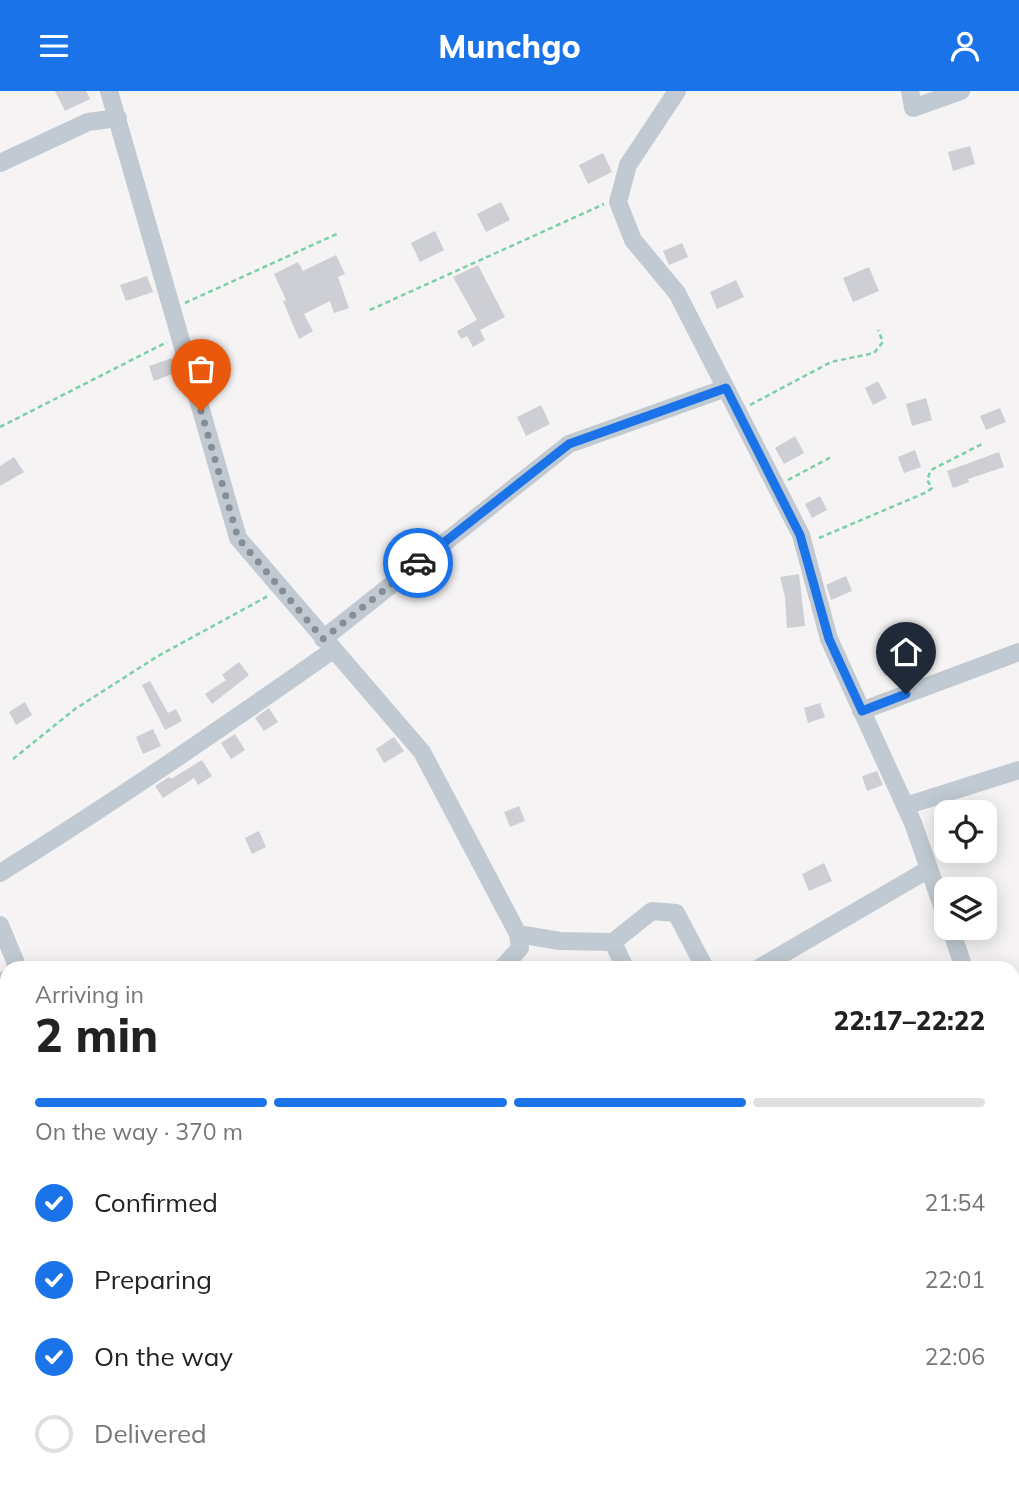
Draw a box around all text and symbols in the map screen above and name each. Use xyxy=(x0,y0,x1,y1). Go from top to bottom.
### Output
text: Munchgo xyxy=(438,26,581,66)
icon: menu xyxy=(35,27,73,65)
icon: person xyxy=(946,27,984,65)
pin xyxy=(171,339,231,411)
icon: bag xyxy=(182,350,220,388)
courier xyxy=(383,528,453,598)
icon: car xyxy=(399,544,437,582)
pin xyxy=(876,622,936,694)
icon: home xyxy=(887,633,925,671)
map controls xyxy=(934,800,997,940)
button: locate xyxy=(934,800,997,863)
button: layers xyxy=(934,877,997,940)
text: Arriving in xyxy=(35,980,144,1009)
text: 22:17–22:22 xyxy=(834,1004,985,1037)
text: 2 min xyxy=(35,1006,158,1064)
text: On the way · 370 m xyxy=(35,1117,243,1146)
icon: check xyxy=(35,1184,73,1222)
text: Confirmed xyxy=(94,1186,218,1219)
text: 21:54 xyxy=(925,1188,985,1217)
icon: check xyxy=(35,1261,73,1299)
text: Preparing xyxy=(94,1263,212,1296)
text: 22:01 xyxy=(925,1265,985,1294)
icon: check xyxy=(35,1338,73,1376)
text: On the way xyxy=(94,1340,233,1373)
text: 22:06 xyxy=(925,1342,985,1371)
text: Delivered xyxy=(94,1417,207,1450)

